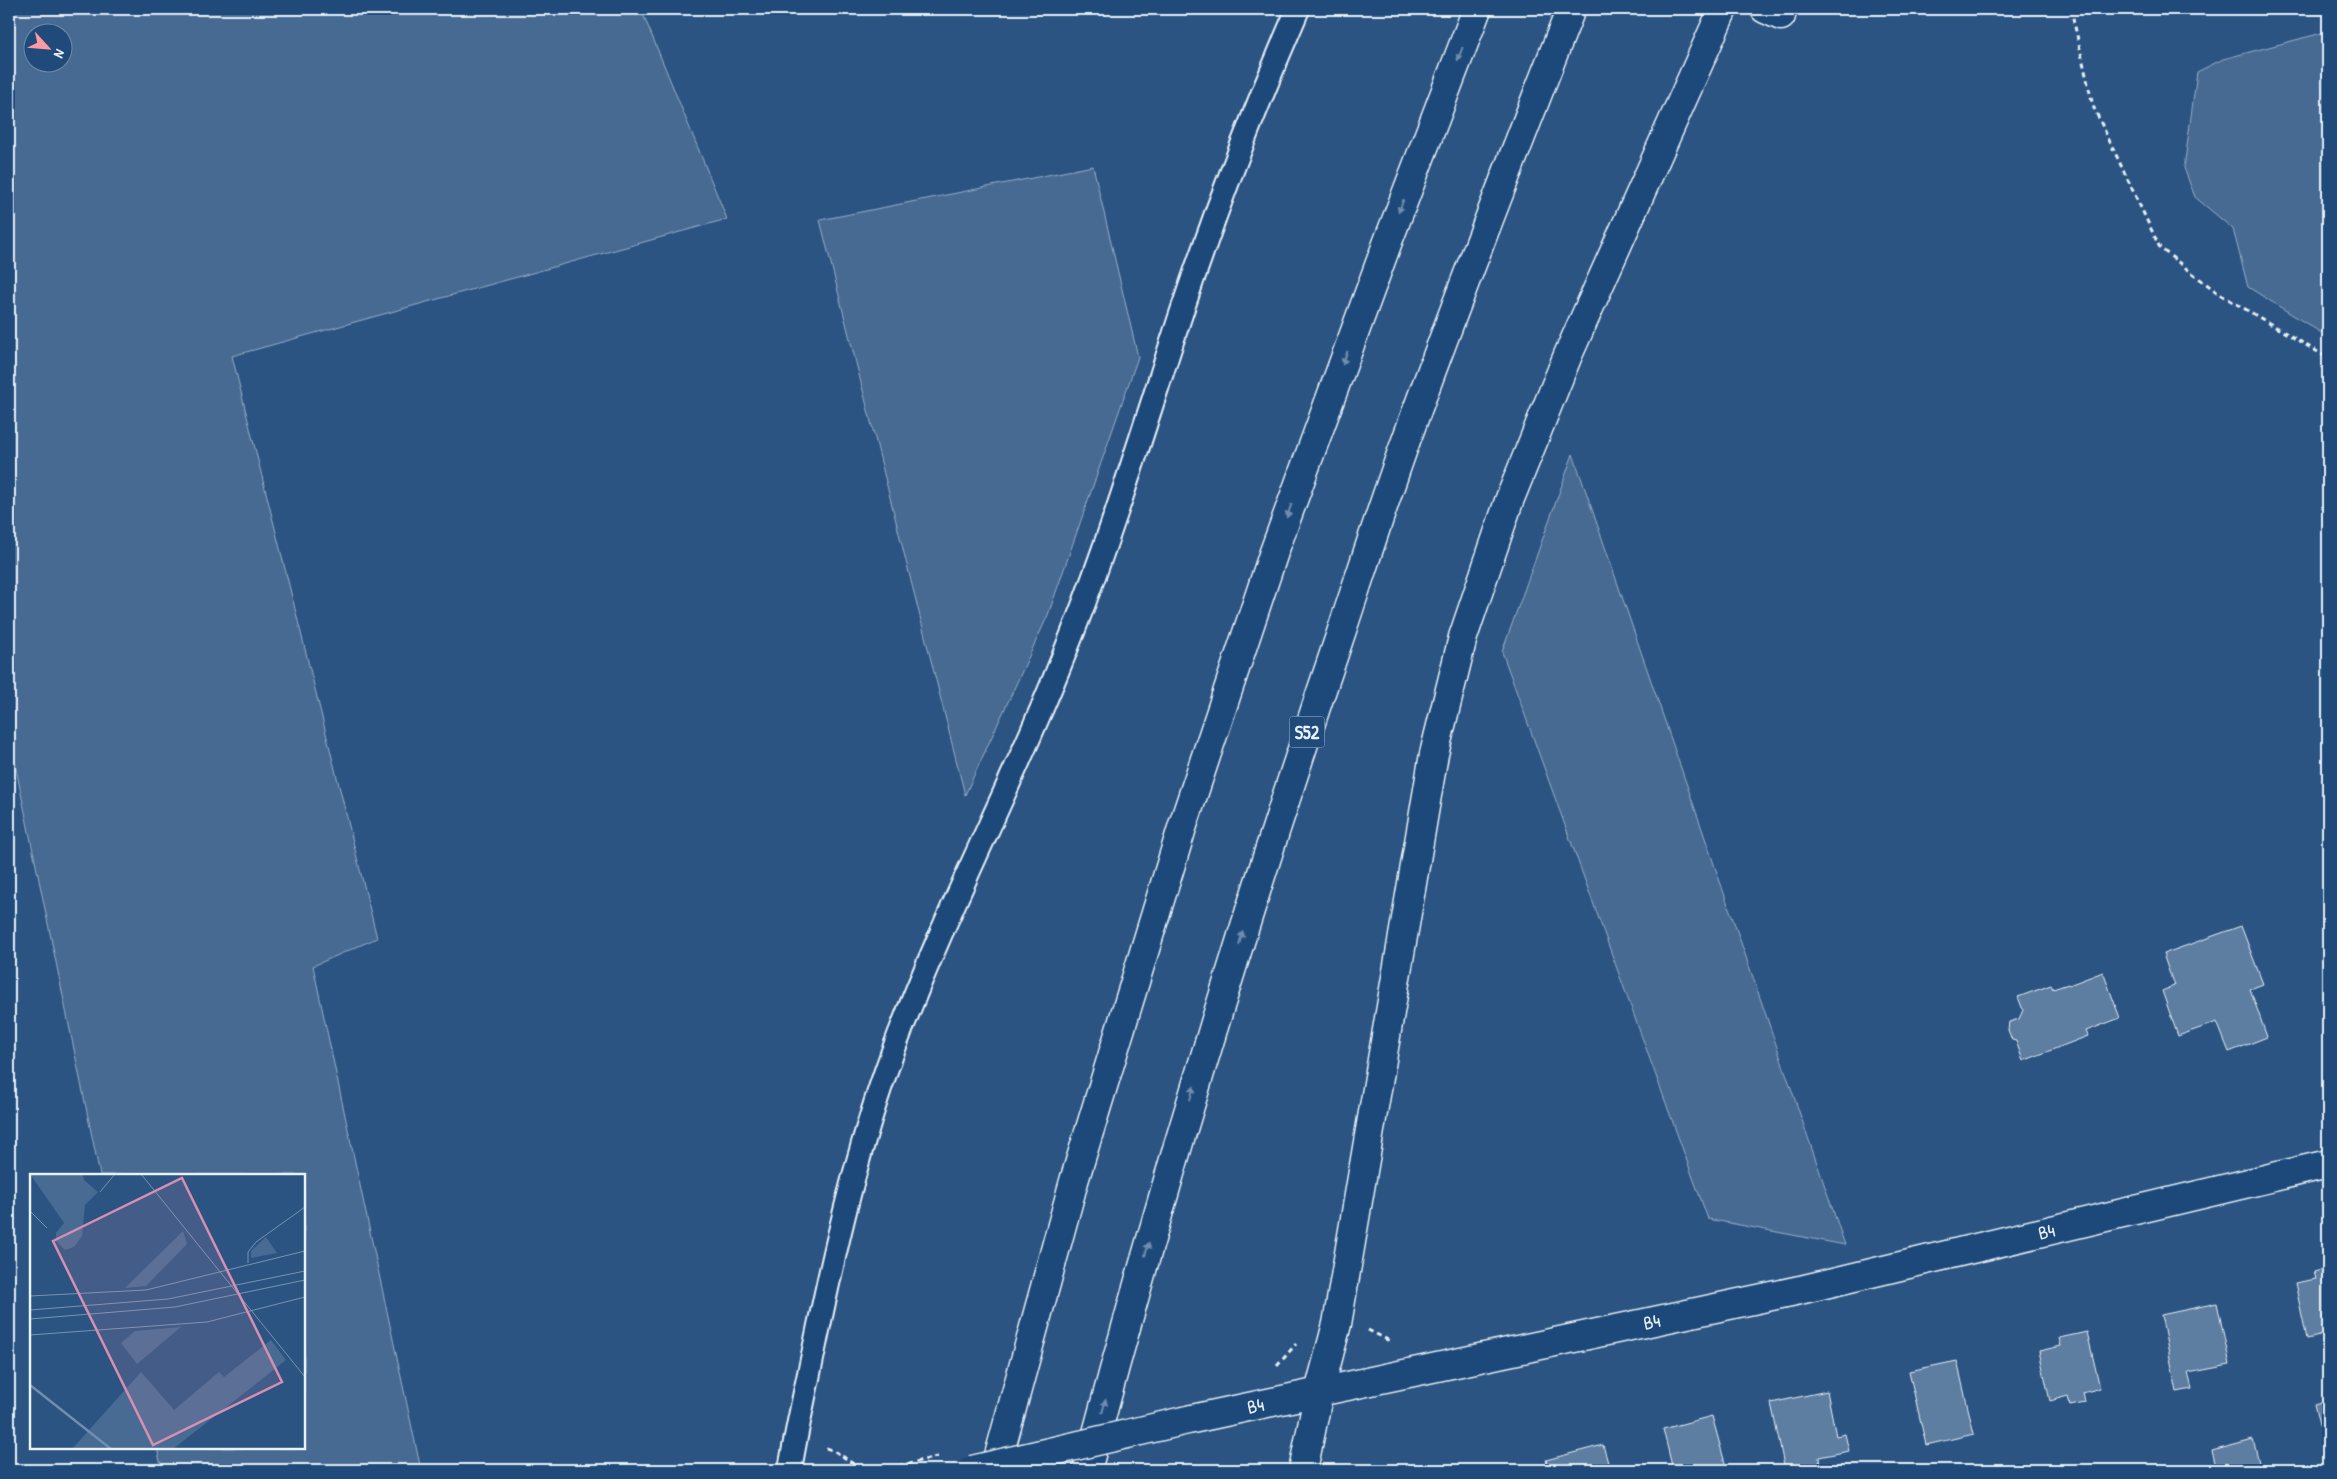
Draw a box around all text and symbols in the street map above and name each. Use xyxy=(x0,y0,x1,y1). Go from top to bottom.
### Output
north arrow xyxy=(22,22,72,72)
text: N xyxy=(50,46,70,62)
one-way arrow xyxy=(1456,47,1464,62)
one-way arrow xyxy=(1397,199,1405,214)
one-way arrow xyxy=(1341,351,1349,366)
one-way arrow xyxy=(1285,504,1293,519)
road number: S52 xyxy=(1290,716,1324,748)
one-way arrow xyxy=(1237,931,1245,946)
one-way arrow xyxy=(1189,1086,1197,1101)
inset map xyxy=(30,1174,305,1449)
street label: B4 xyxy=(2035,1217,2058,1246)
one-way arrow xyxy=(1144,1242,1152,1257)
street label: B4 xyxy=(1641,1307,1663,1336)
street label: B4 xyxy=(1245,1391,1266,1420)
one-way arrow xyxy=(1100,1399,1108,1414)

